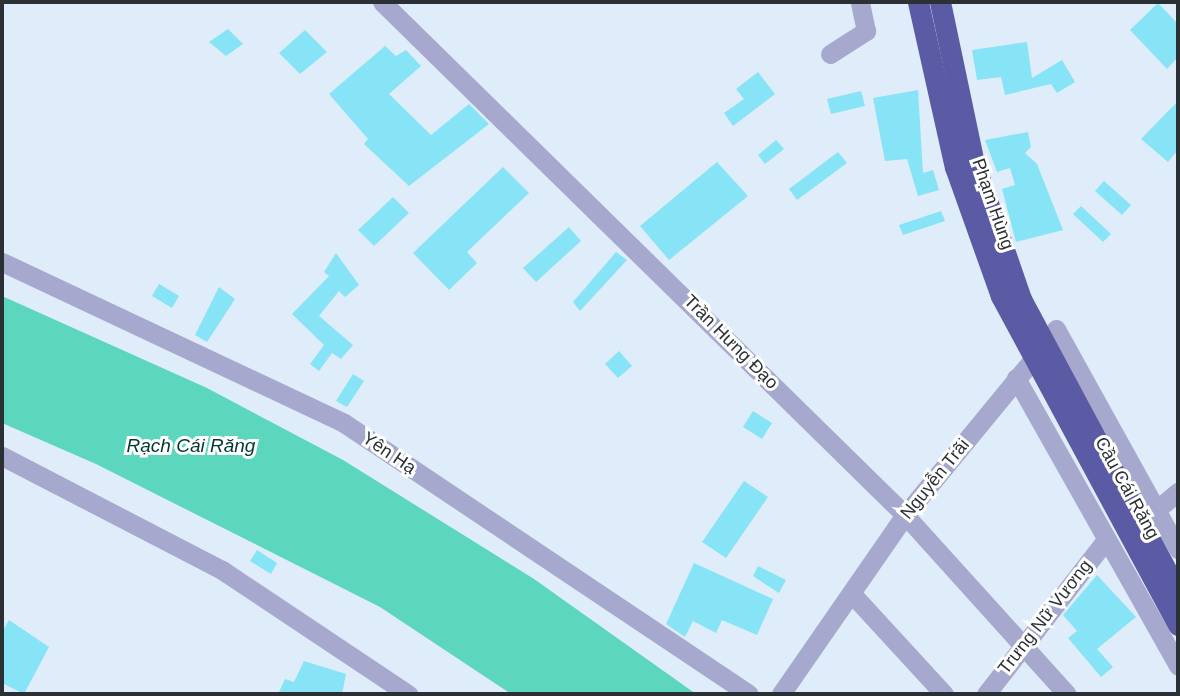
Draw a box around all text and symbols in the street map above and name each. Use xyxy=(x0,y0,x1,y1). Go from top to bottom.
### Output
street label: Phạm Hùng xyxy=(967,156,1019,252)
street label: Trần Hưng Đạo xyxy=(679,290,783,394)
street label: Yên Hạ xyxy=(358,427,420,479)
street label: Cầu Cái Răng xyxy=(1090,433,1164,543)
street label: Nguyễn Trãi xyxy=(896,434,974,524)
water label: Rạch Cái Răng xyxy=(127,435,255,457)
street label: Trưng Nữ Vương xyxy=(994,555,1096,679)

